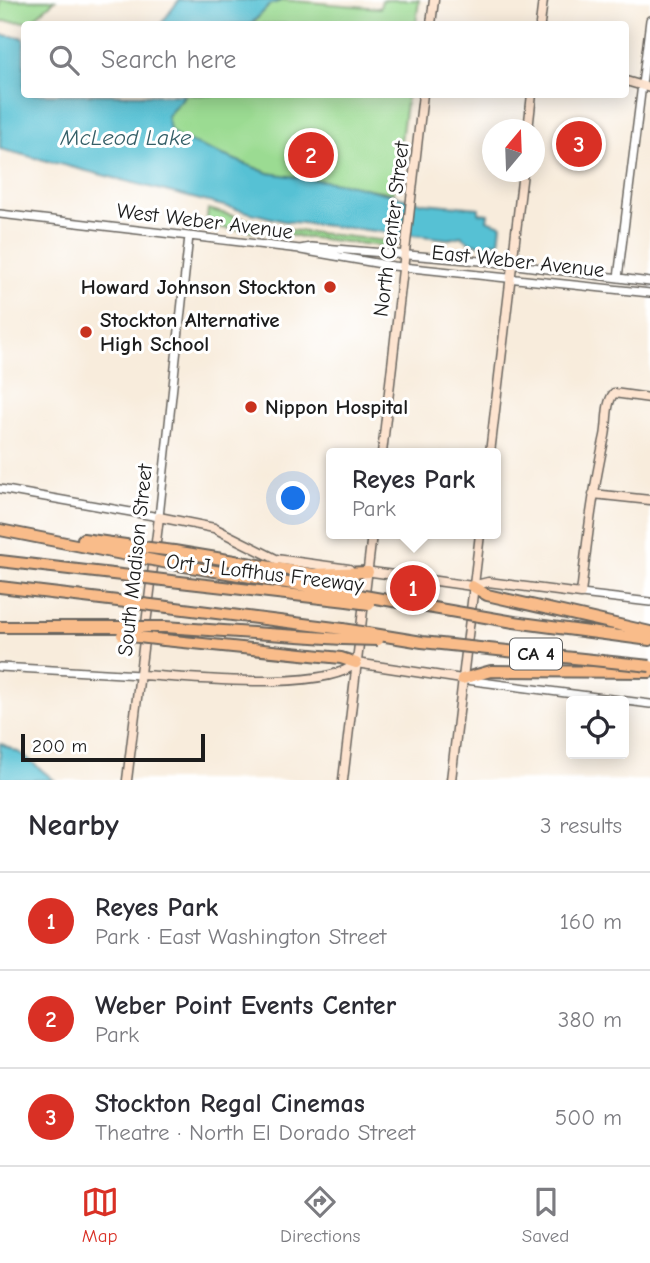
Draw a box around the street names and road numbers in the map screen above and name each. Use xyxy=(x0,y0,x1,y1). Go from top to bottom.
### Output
street label: North Center Street xyxy=(368,139,414,318)
street label: West Weber Avenue xyxy=(115,198,295,244)
street label: East Weber Avenue xyxy=(430,240,606,282)
street label: South Madison Street xyxy=(113,462,157,657)
street label: Ort J. Lofthus Freeway xyxy=(165,549,366,597)
road number: CA 4 xyxy=(510,638,562,670)

